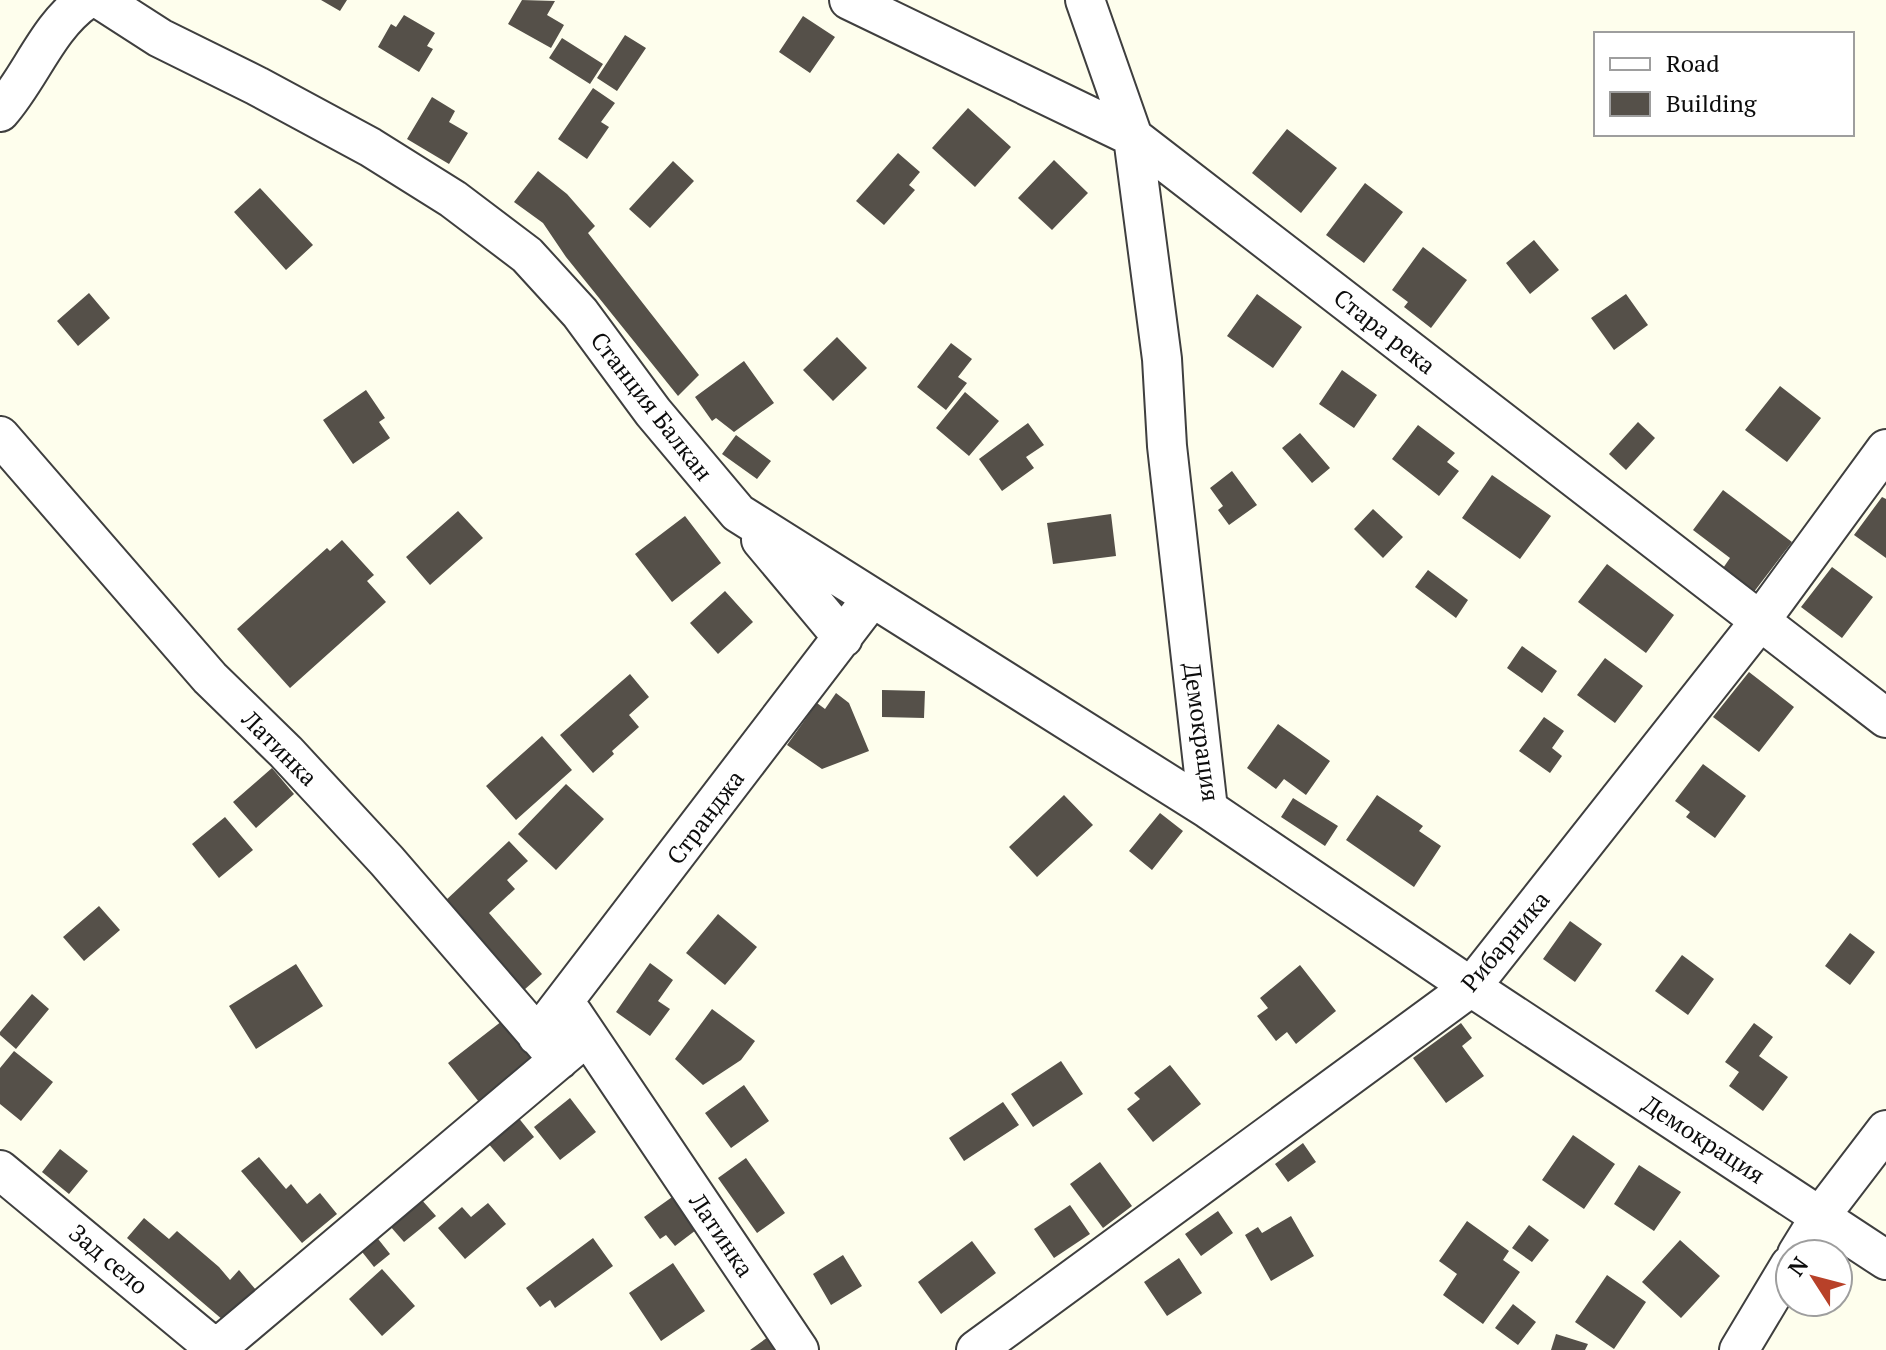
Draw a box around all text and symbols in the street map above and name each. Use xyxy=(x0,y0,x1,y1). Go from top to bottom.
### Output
legend xyxy=(1594,32,1854,136)
text: Road xyxy=(1666,47,1720,79)
text: Building xyxy=(1666,87,1757,119)
street label: Стара река xyxy=(1327,281,1443,381)
street label: Станция Балкан xyxy=(584,325,720,487)
street label: Демокрация xyxy=(1176,661,1228,803)
street label: Латинка xyxy=(235,703,325,793)
street label: Странджа xyxy=(659,763,751,871)
street label: Рибарника xyxy=(1453,884,1557,998)
street label: Демокрация xyxy=(1637,1087,1771,1191)
street label: Латинка xyxy=(682,1186,762,1283)
street label: Зад село xyxy=(63,1217,155,1301)
north arrow xyxy=(1774,1238,1854,1318)
text: N xyxy=(1781,1250,1814,1281)

